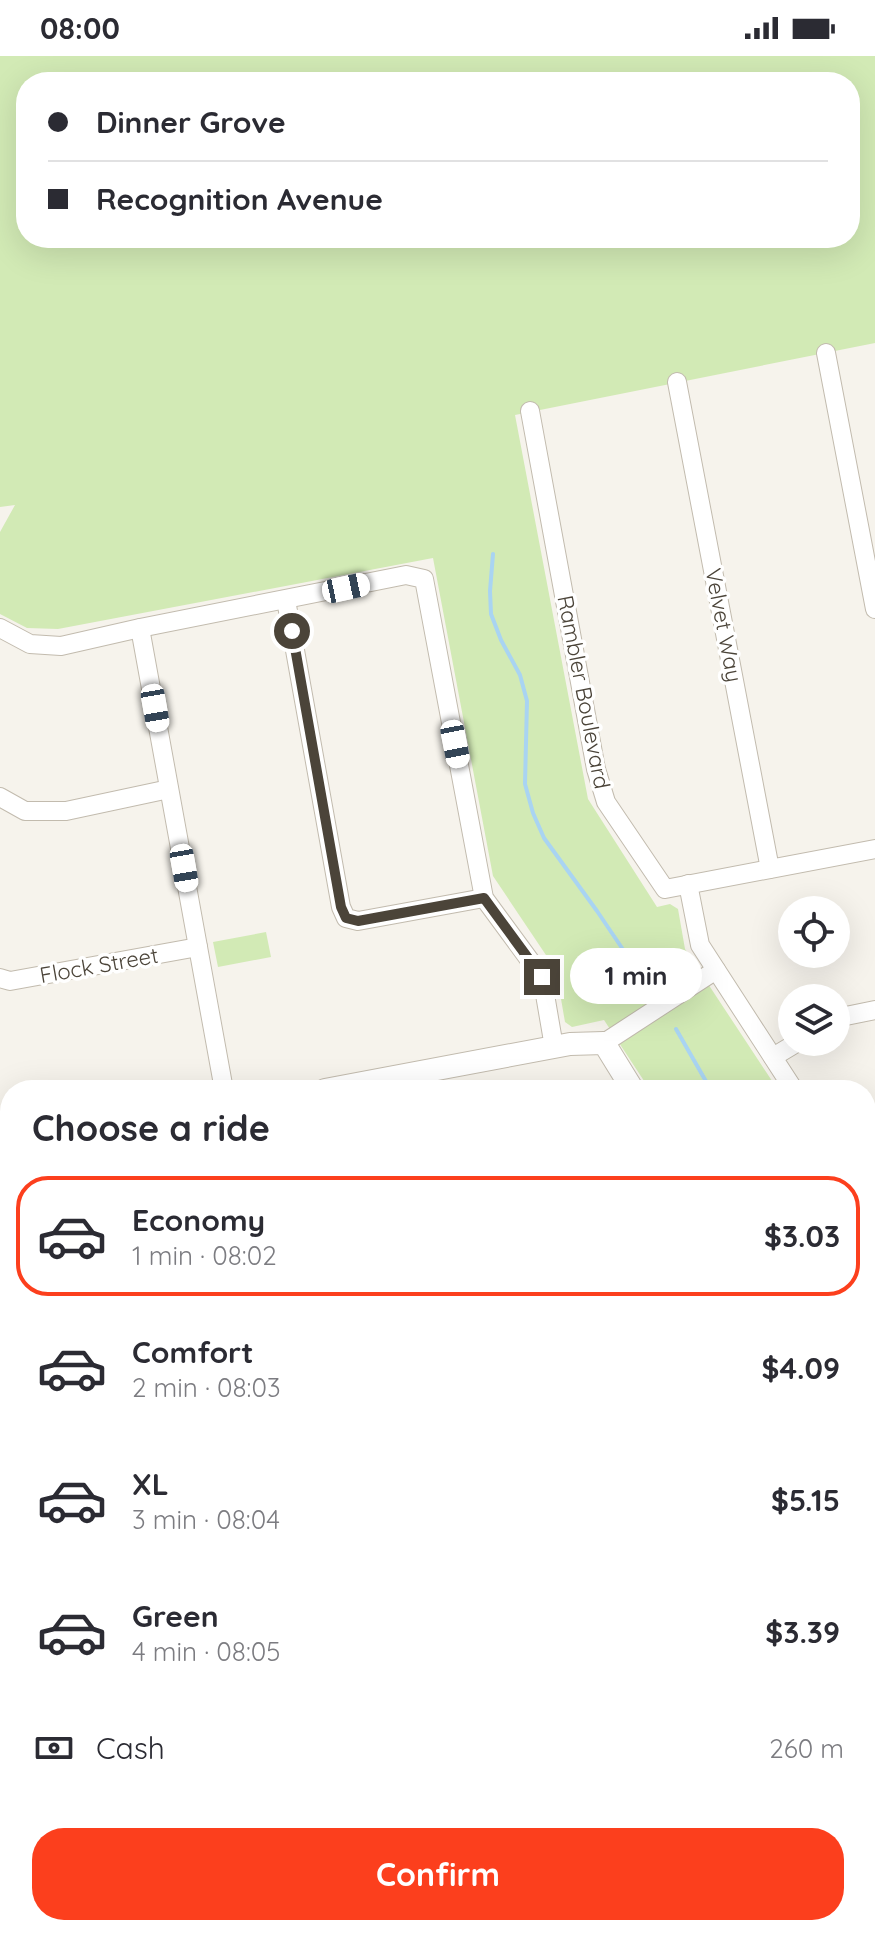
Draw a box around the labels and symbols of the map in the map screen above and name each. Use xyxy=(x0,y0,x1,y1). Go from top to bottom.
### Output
street label: Velvet Way xyxy=(699,566,749,684)
car xyxy=(320,571,372,605)
street label: Rambler Boulevard xyxy=(551,593,617,791)
route start xyxy=(274,613,310,649)
car xyxy=(139,682,171,734)
car xyxy=(439,718,471,770)
car xyxy=(168,842,200,894)
street label: Flock Street xyxy=(38,941,160,989)
callout: 1 min xyxy=(570,949,702,1005)
route end xyxy=(524,959,560,995)

